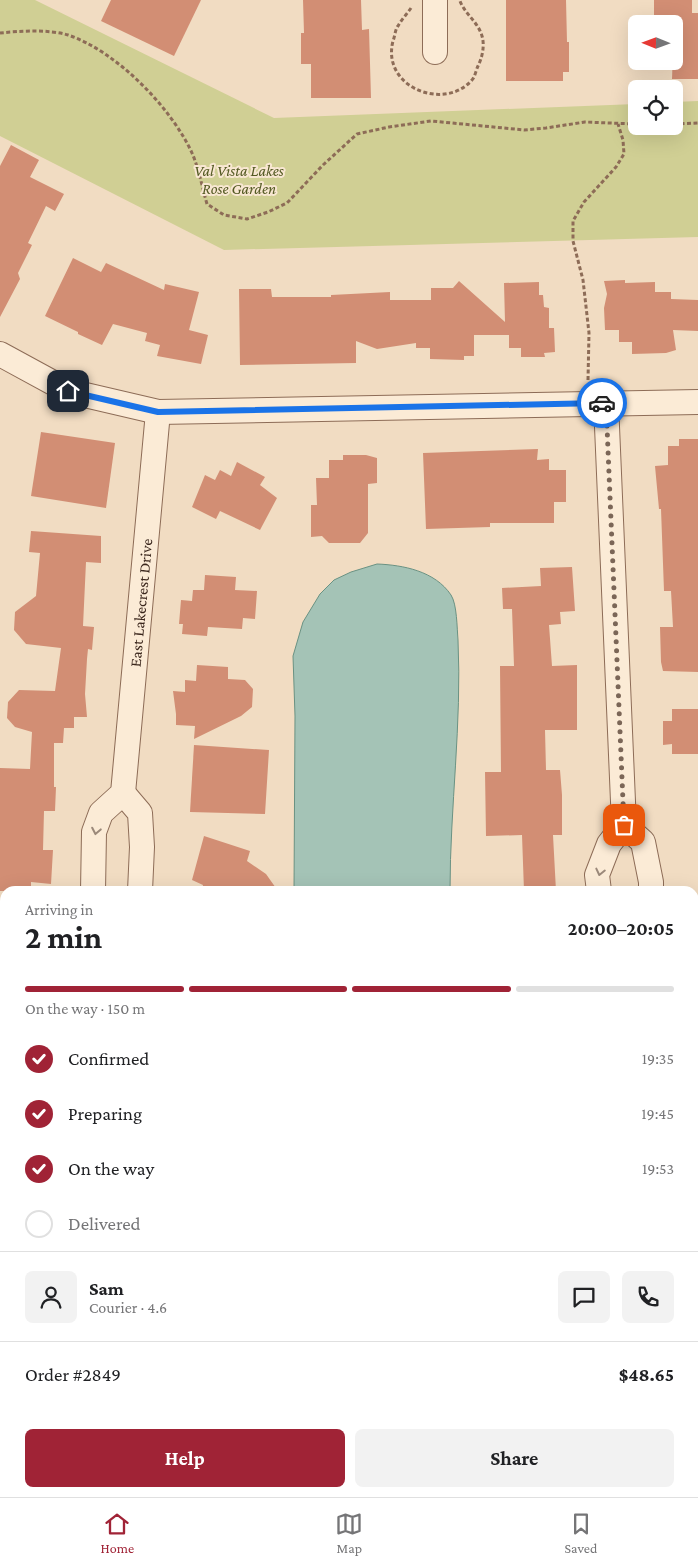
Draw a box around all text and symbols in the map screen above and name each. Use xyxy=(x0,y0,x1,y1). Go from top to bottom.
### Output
north arrow xyxy=(628,15,682,70)
map controls xyxy=(628,15,683,135)
button: locate xyxy=(628,80,683,135)
park label: Val Vista Lakes Rose Garden xyxy=(194,162,284,197)
pin xyxy=(47,370,89,412)
icon: home xyxy=(54,377,82,405)
courier xyxy=(577,378,627,428)
icon: car xyxy=(588,389,616,417)
street label: East Lakecrest Drive xyxy=(127,538,155,668)
pin xyxy=(603,804,645,846)
icon: bag xyxy=(610,811,638,839)
one-way arrow xyxy=(91,826,102,835)
one-way arrow xyxy=(595,868,606,877)
text: Arriving in xyxy=(25,901,93,918)
text: 20:00–20:05 xyxy=(568,918,674,939)
text: 2 min xyxy=(25,919,102,955)
text: On the way · 150 m xyxy=(25,1000,145,1017)
icon: check xyxy=(25,1045,53,1073)
text: Confirmed xyxy=(68,1048,149,1069)
text: 19:35 xyxy=(642,1050,674,1067)
icon: check xyxy=(25,1100,53,1128)
text: Preparing xyxy=(68,1103,142,1124)
text: 19:45 xyxy=(641,1105,674,1122)
icon: check xyxy=(25,1155,53,1183)
text: On the way xyxy=(68,1158,154,1179)
text: 19:53 xyxy=(642,1160,674,1177)
text: Delivered xyxy=(68,1213,141,1234)
button: person xyxy=(25,1271,77,1323)
button: chat xyxy=(558,1271,610,1323)
button: phone xyxy=(622,1271,674,1323)
text: Sam xyxy=(89,1278,124,1299)
text: Courier · 4.6 xyxy=(89,1299,167,1316)
text: Order #2849 xyxy=(25,1364,121,1385)
text: $48.65 xyxy=(619,1364,674,1385)
button: Help xyxy=(25,1429,345,1487)
button: Share xyxy=(355,1429,674,1487)
tab: Home xyxy=(101,1510,134,1556)
tab: Map xyxy=(335,1510,363,1556)
tab: Saved xyxy=(565,1510,597,1556)

